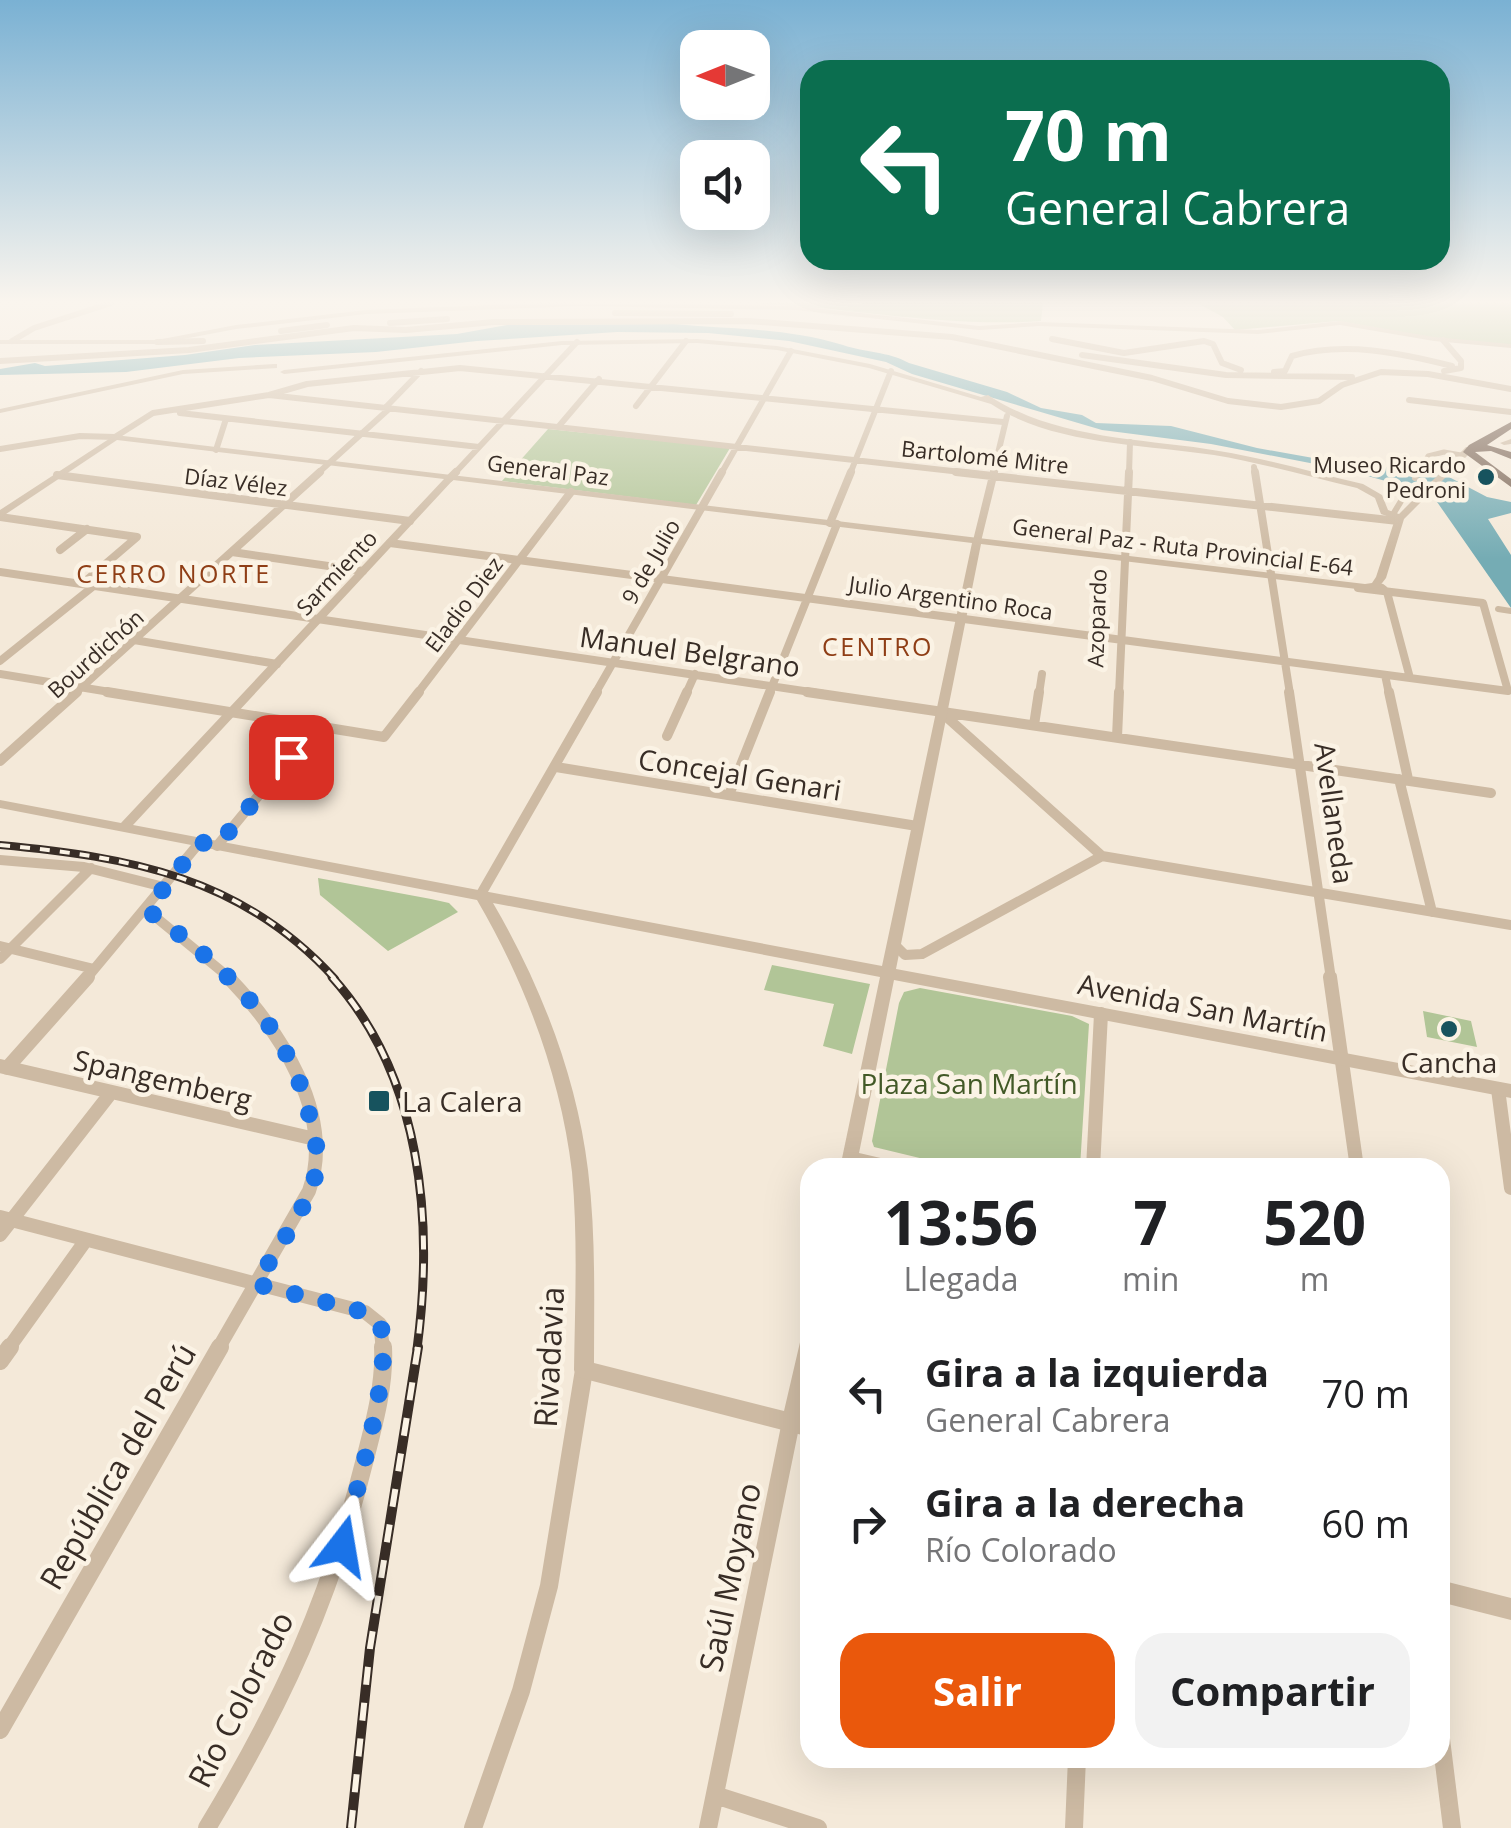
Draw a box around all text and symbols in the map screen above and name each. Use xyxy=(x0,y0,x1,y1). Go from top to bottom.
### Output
north arrow xyxy=(680,30,770,120)
map controls xyxy=(680,30,770,230)
text: 70 m xyxy=(1005,86,1172,182)
icon: left xyxy=(840,100,970,230)
button: sound xyxy=(680,140,770,230)
text: General Cabrera xyxy=(1005,177,1350,238)
street label: Bartolomé Mitre xyxy=(900,432,1070,480)
street label: General Paz xyxy=(485,447,611,491)
place label: Museo Ricardo Pedroni xyxy=(1313,449,1466,504)
street label: Díaz Vélez xyxy=(183,460,289,502)
marker: Museo Ricardo Pedroni xyxy=(1475,466,1497,488)
street label: General Paz - Ruta Provincial E-64 xyxy=(1011,510,1356,582)
street label: 9 de Julio xyxy=(614,513,686,609)
street label: Sarmiento xyxy=(289,523,383,621)
street label: Eladio Diez xyxy=(417,550,509,658)
district label: CERRO NORTE xyxy=(76,556,272,590)
street label: Julio Argentino Roca xyxy=(845,568,1055,626)
street label: Azopardo xyxy=(1079,568,1113,668)
street label: Bourdichón xyxy=(40,602,150,704)
street label: Manuel Belgrano xyxy=(577,617,803,685)
district label: CENTRO xyxy=(822,629,934,663)
pin xyxy=(249,715,334,800)
icon: arrive xyxy=(264,730,319,785)
street label: Concejal Genari xyxy=(636,739,844,809)
street label: Avellaneda xyxy=(1306,740,1364,886)
street label: Avenida San Martín xyxy=(1075,964,1331,1050)
marker: Cancha xyxy=(1438,1018,1460,1040)
street label: Spangemberg xyxy=(70,1040,256,1118)
place label: Cancha xyxy=(1401,1043,1497,1081)
park label: Plaza San Martín xyxy=(860,1064,1078,1102)
place label: La Calera xyxy=(402,1082,522,1120)
marker: La Calera xyxy=(366,1088,392,1114)
text: 13:56 xyxy=(884,1181,1038,1263)
text: 7 xyxy=(1134,1181,1168,1263)
text: 520 xyxy=(1263,1181,1366,1263)
text: Llegada xyxy=(903,1257,1019,1300)
text: min xyxy=(1122,1257,1179,1300)
text: m xyxy=(1300,1257,1329,1300)
street label: Rivadavia xyxy=(523,1286,573,1428)
street label: República del Perú xyxy=(29,1335,205,1597)
text: Gira a la izquierda xyxy=(925,1346,1269,1398)
icon: left xyxy=(840,1366,895,1421)
text: 70 m xyxy=(1321,1367,1410,1419)
text: General Cabrera xyxy=(925,1398,1171,1441)
text: Gira a la derecha xyxy=(925,1476,1245,1528)
street label: Saúl Moyano xyxy=(688,1479,770,1675)
position arrow xyxy=(290,1494,394,1598)
icon: right xyxy=(840,1496,895,1551)
text: 60 m xyxy=(1321,1497,1410,1549)
text: Río Colorado xyxy=(925,1528,1117,1571)
street label: Río Colorado xyxy=(177,1604,303,1794)
button: Salir xyxy=(840,1633,1115,1748)
button: Compartir xyxy=(1135,1633,1410,1748)

